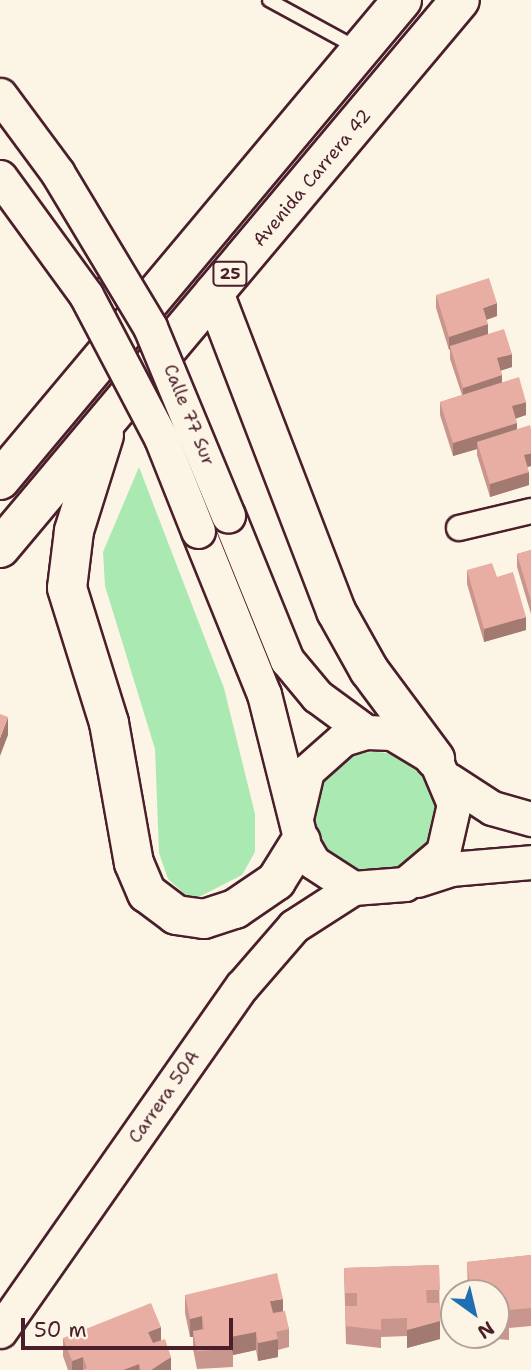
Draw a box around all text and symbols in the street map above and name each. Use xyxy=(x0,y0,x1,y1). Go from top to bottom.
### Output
street label: Avenida Carrera 42 xyxy=(248,105,376,251)
road number: 25 xyxy=(211,262,249,286)
street label: Calle 77 Sur xyxy=(159,361,219,469)
street label: Carrera 50A xyxy=(124,1046,204,1148)
north arrow xyxy=(440,1279,510,1349)
scale bar xyxy=(24,1304,236,1348)
text: 50 m xyxy=(34,1316,87,1344)
text: N xyxy=(473,1316,499,1345)

